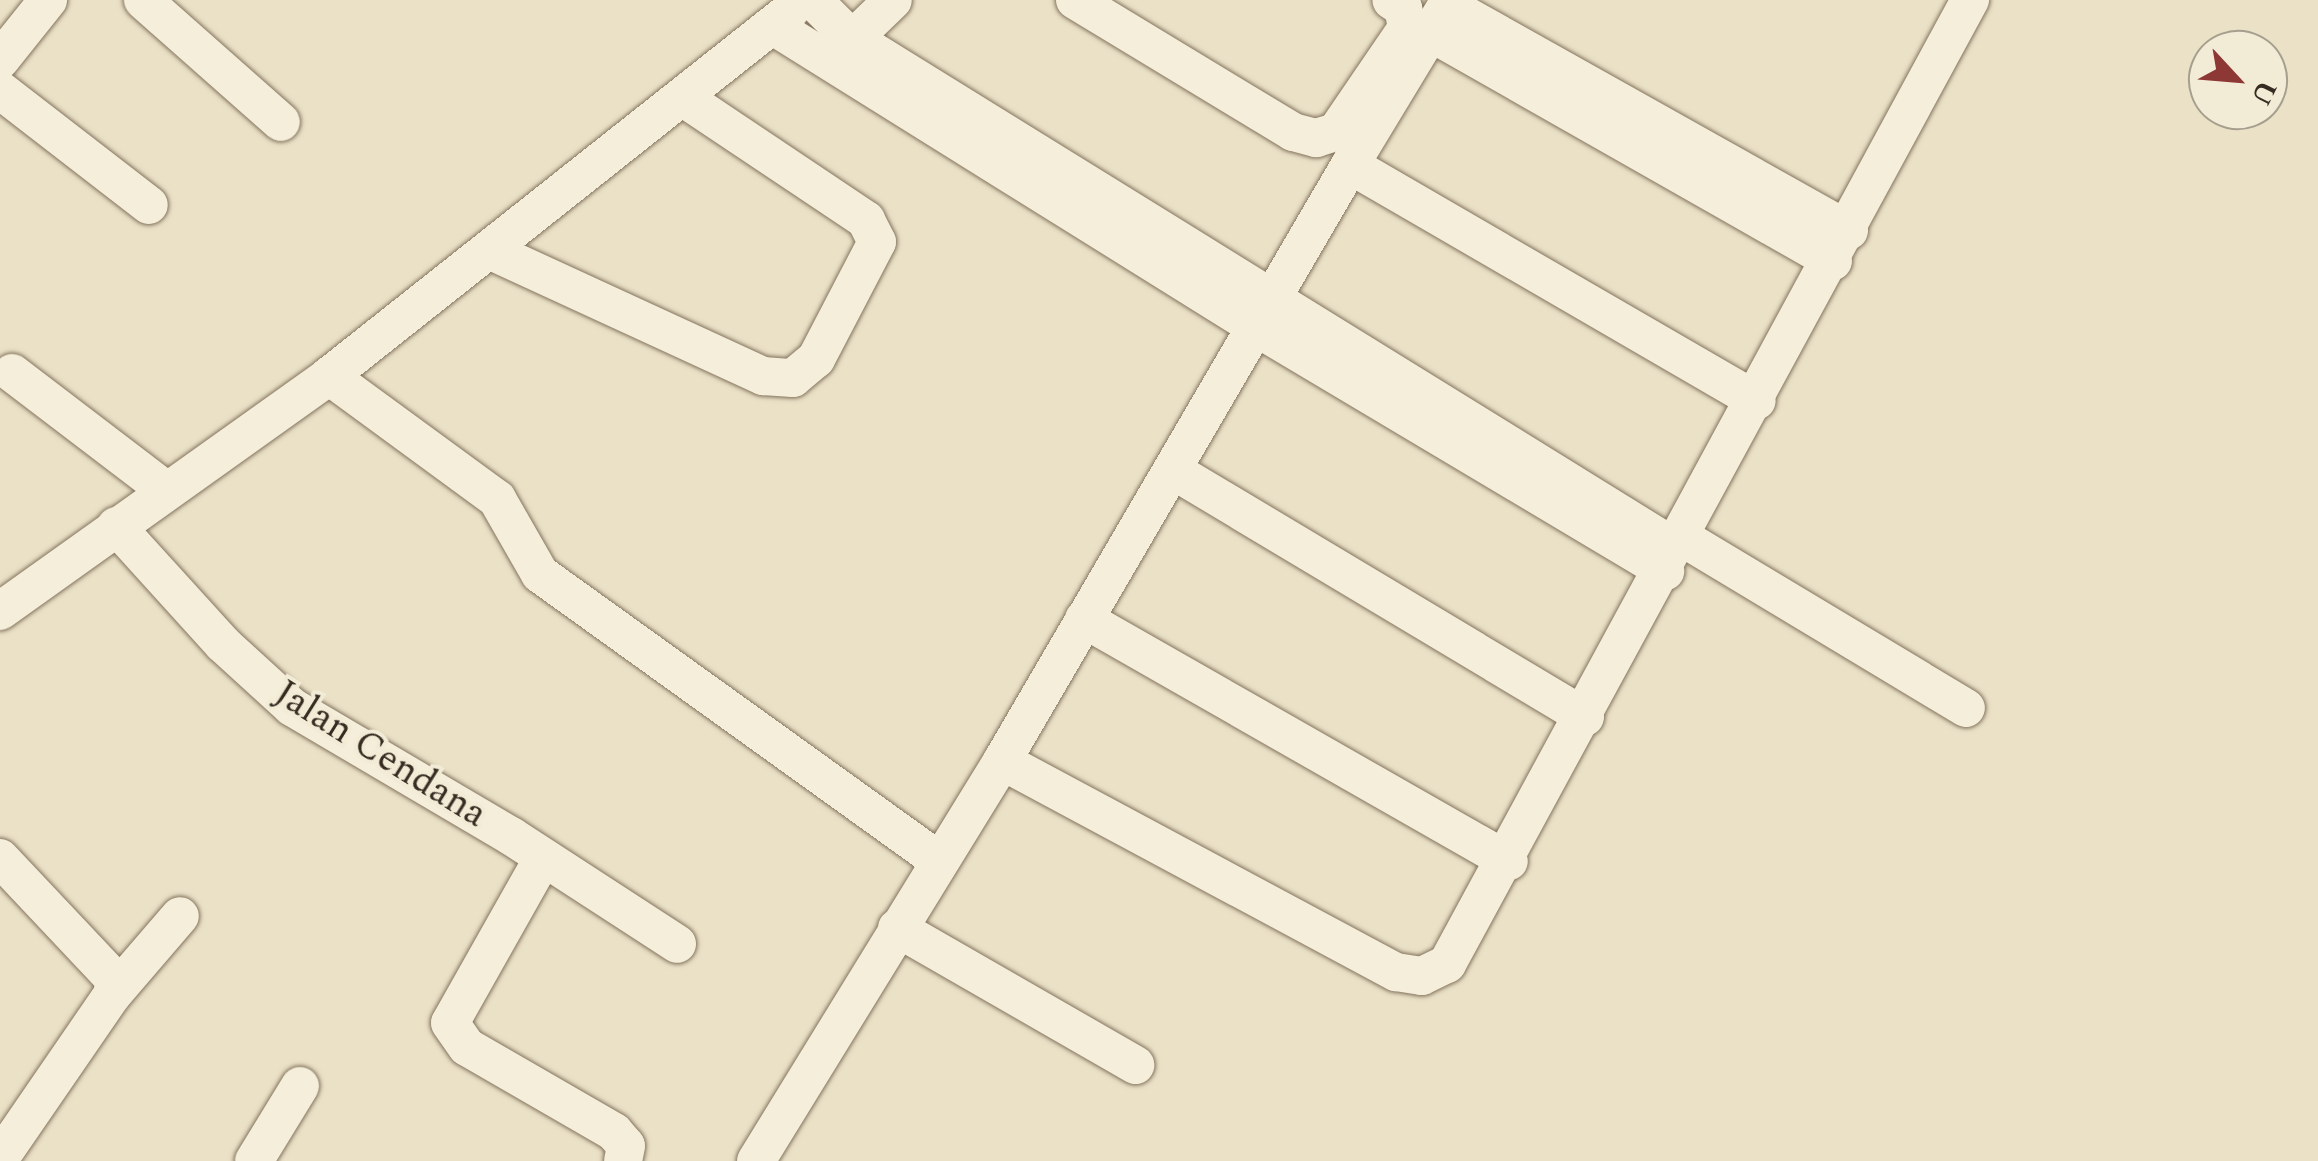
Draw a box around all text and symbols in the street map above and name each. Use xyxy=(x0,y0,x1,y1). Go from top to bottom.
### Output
north arrow xyxy=(2188,30,2288,130)
text: U xyxy=(2239,73,2288,112)
street label: Jalan Cendana xyxy=(265,672,495,838)

